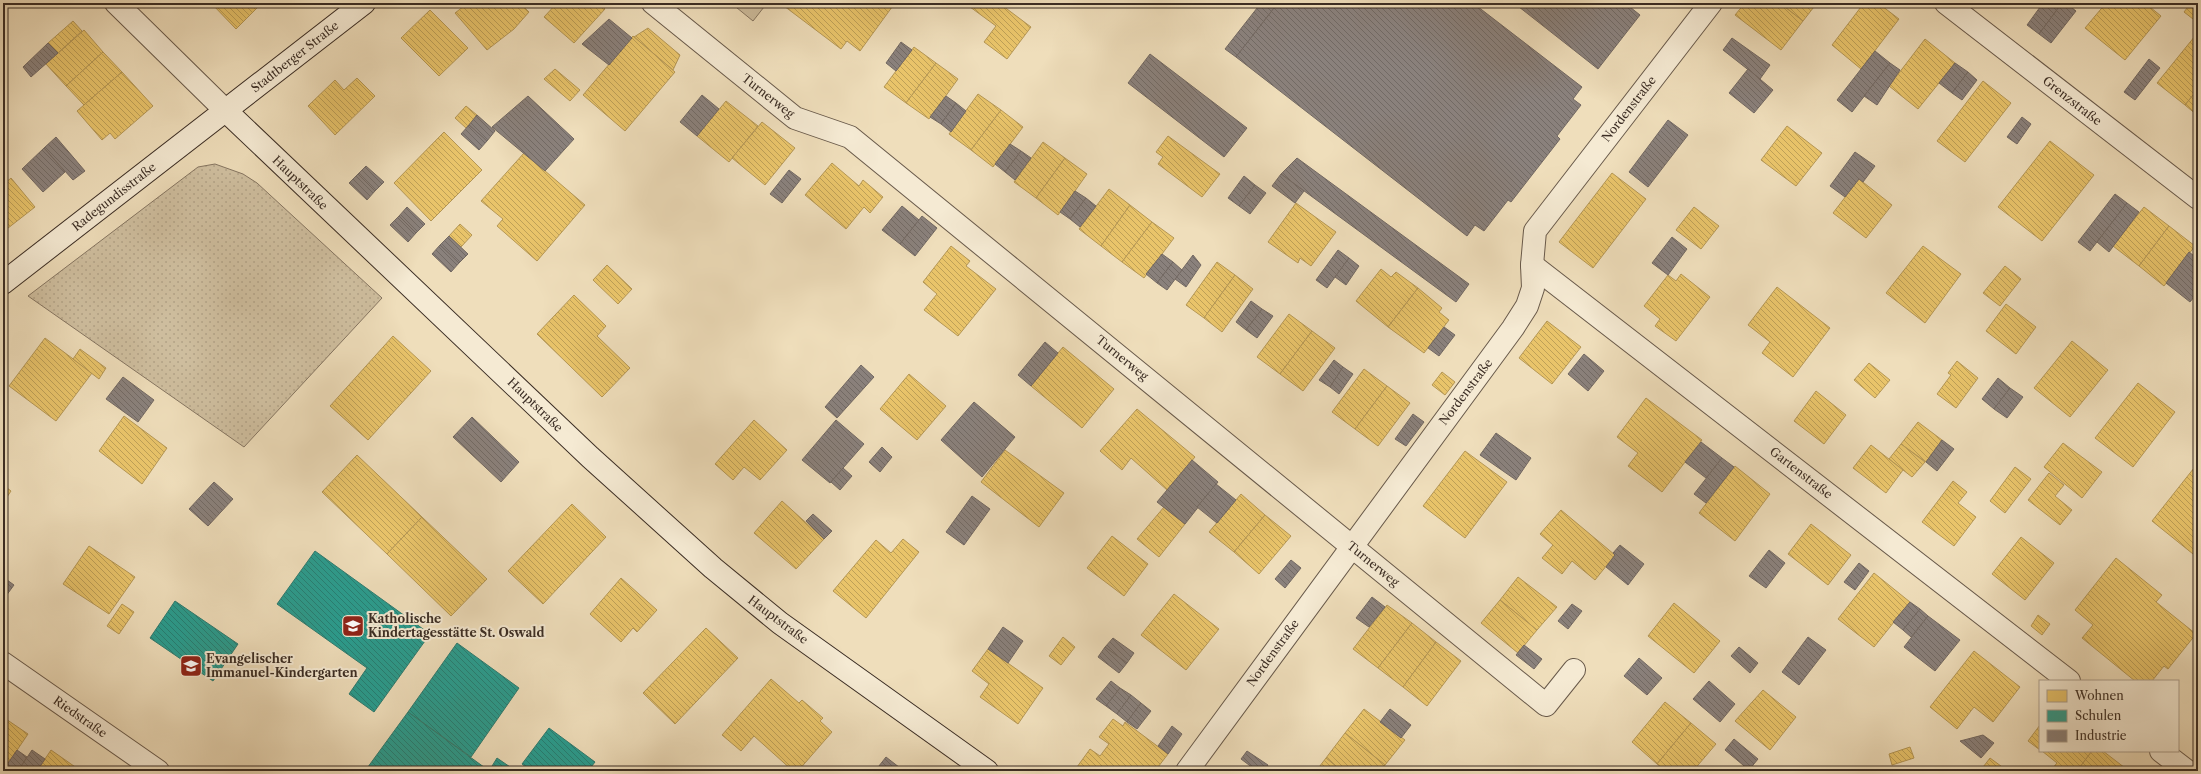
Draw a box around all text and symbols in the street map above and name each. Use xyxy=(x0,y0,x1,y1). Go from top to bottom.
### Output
street label: Stadtberger Straße xyxy=(248,18,342,95)
street label: Turnerweg xyxy=(739,70,798,121)
street label: Nordenstraße xyxy=(1598,73,1659,145)
street label: Grenzstraße xyxy=(2040,73,2105,128)
street label: Hauptstraße xyxy=(269,152,331,213)
street label: Radegundisstraße xyxy=(69,159,159,234)
street label: Turnerweg xyxy=(1093,332,1152,384)
street label: Nordenstraße xyxy=(1436,355,1496,428)
street label: Hauptstraße xyxy=(504,374,566,435)
street label: Gartenstraße xyxy=(1767,444,1836,502)
street label: Turnerweg xyxy=(1344,538,1403,590)
street label: Hauptstraße xyxy=(745,592,812,647)
place label: Katholische Kindertagesstätte St. Oswald xyxy=(368,611,545,640)
school or university icon: Katholische Kindertagesstätte St. Oswald xyxy=(340,613,366,639)
street label: Nordenstraße xyxy=(1243,616,1302,689)
place label: Evangelischer Immanuel-Kindergarten xyxy=(206,651,358,680)
school or university icon: Evangelischer Immanuel-Kindergarten xyxy=(178,653,204,679)
legend xyxy=(2039,680,2179,752)
text: Wohnen xyxy=(2074,688,2124,703)
street label: Riedstraße xyxy=(50,693,110,741)
text: Schulen xyxy=(2075,708,2122,723)
text: Industrie xyxy=(2075,728,2127,743)

